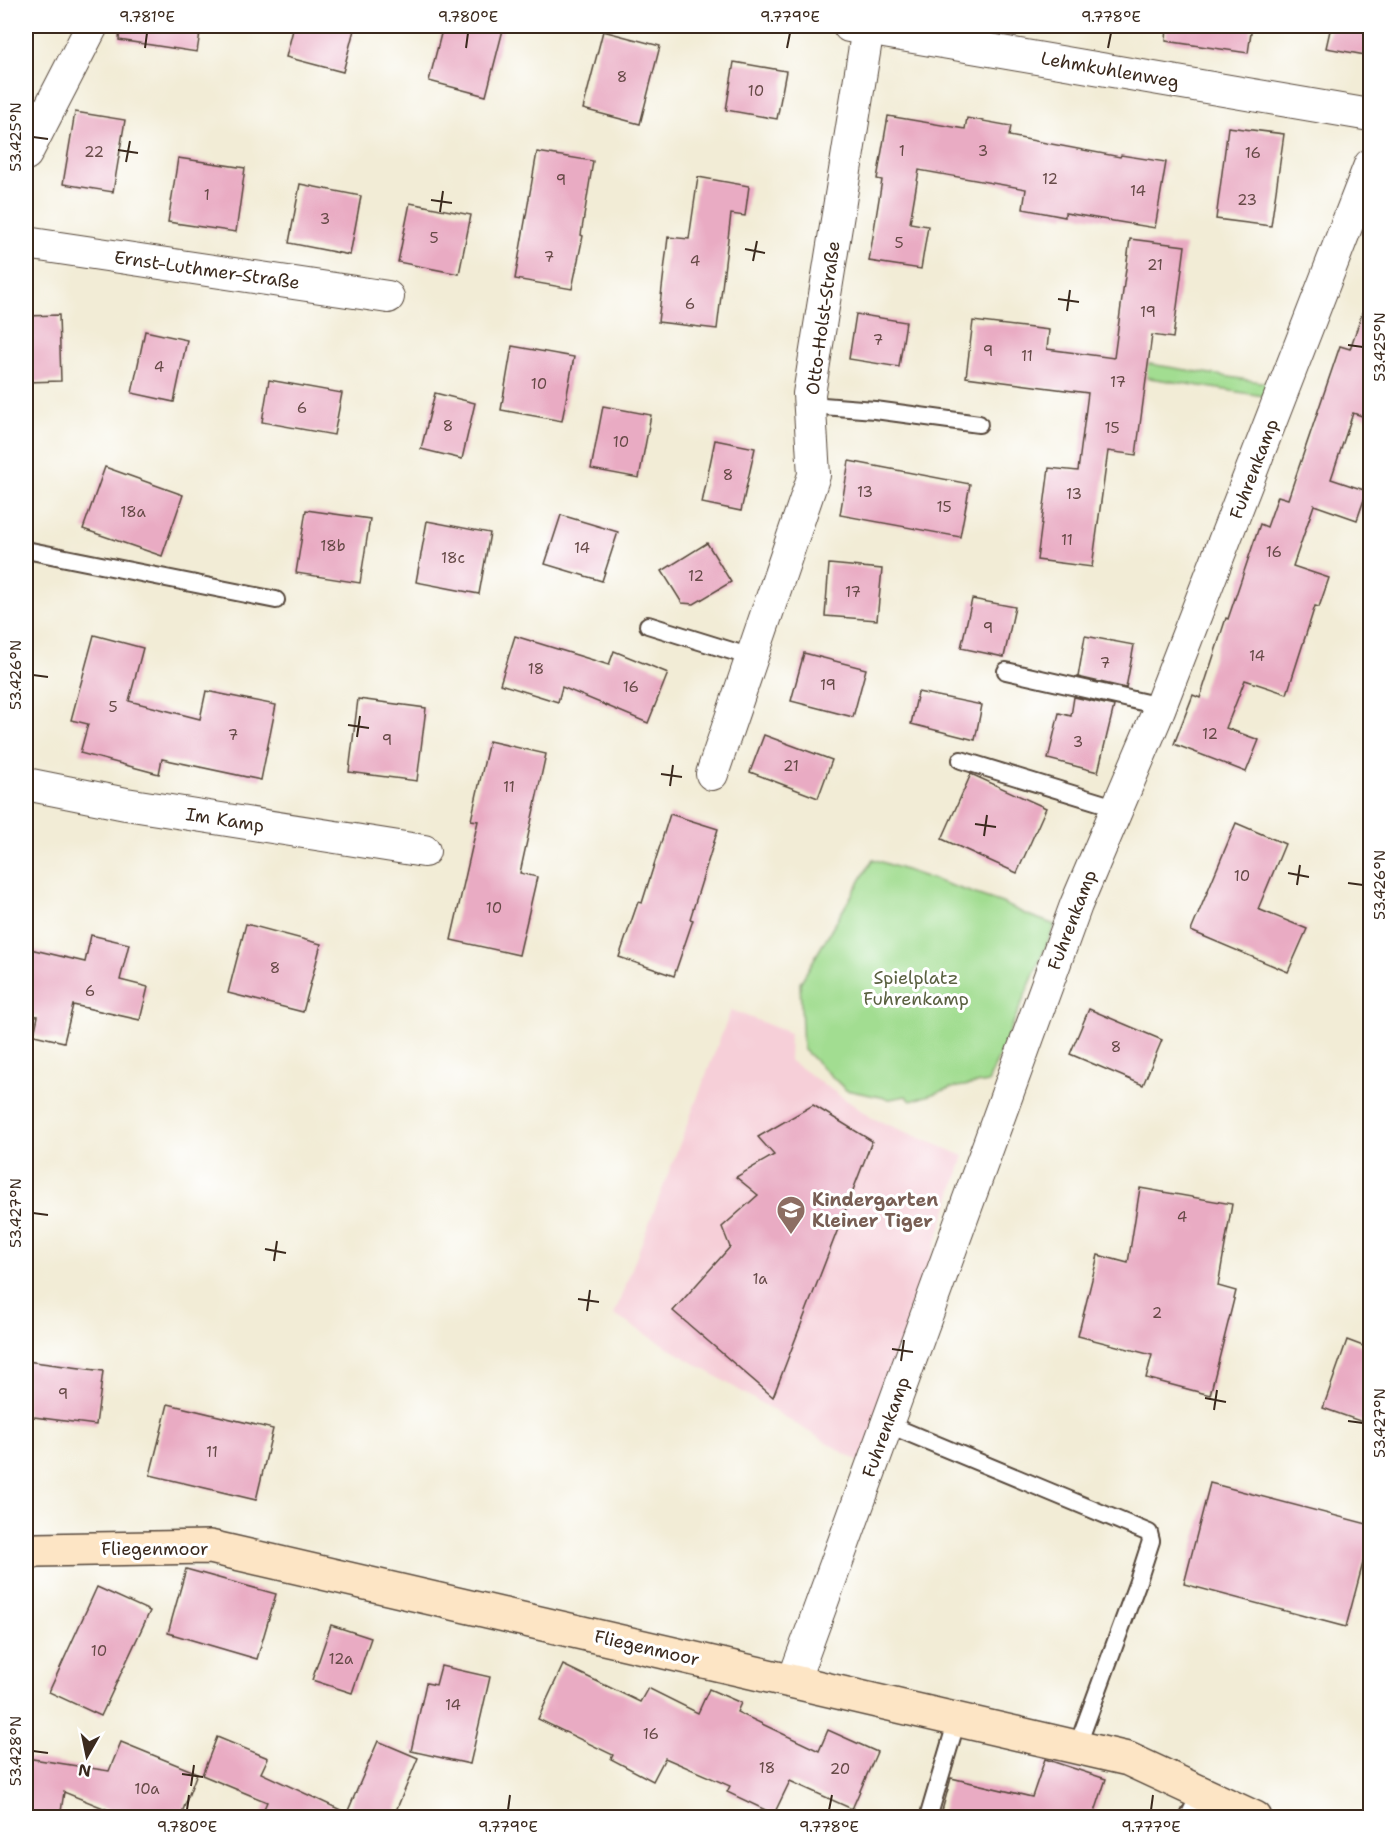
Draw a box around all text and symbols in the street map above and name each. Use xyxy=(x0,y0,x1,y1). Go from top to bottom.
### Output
text: 9.781°E xyxy=(119,7,175,27)
text: 9.780°E xyxy=(438,7,498,27)
text: 9.779°E xyxy=(760,7,820,27)
text: 9.778°E xyxy=(1081,7,1141,27)
street label: Lehmkuhlenweg xyxy=(1039,46,1181,94)
house number: 8 xyxy=(617,67,627,87)
house number: 10 xyxy=(748,81,764,101)
text: 53.425°N xyxy=(6,102,26,172)
house number: 1 xyxy=(899,141,905,161)
house number: 3 xyxy=(978,141,988,161)
house number: 22 xyxy=(84,142,104,162)
house number: 16 xyxy=(1245,143,1261,163)
house number: 12 xyxy=(1042,169,1058,189)
house number: 9 xyxy=(556,170,566,190)
house number: 14 xyxy=(1130,181,1146,201)
house number: 1 xyxy=(204,185,210,205)
house number: 23 xyxy=(1237,190,1257,210)
house number: 3 xyxy=(320,209,330,229)
house number: 5 xyxy=(429,228,439,248)
house number: 5 xyxy=(894,233,904,253)
street label: Otto-Holst-Straße xyxy=(800,239,846,397)
street label: Ernst-Luthmer-Straße xyxy=(113,245,301,295)
house number: 7 xyxy=(544,247,554,267)
house number: 4 xyxy=(690,251,700,271)
house number: 21 xyxy=(1147,255,1163,275)
house number: 6 xyxy=(685,294,695,314)
house number: 19 xyxy=(1140,302,1156,322)
text: 53.425°N xyxy=(1370,312,1390,382)
house number: 7 xyxy=(873,330,883,350)
house number: 9 xyxy=(983,341,993,361)
house number: 11 xyxy=(1021,346,1033,366)
house number: 4 xyxy=(154,357,164,377)
house number: 17 xyxy=(1110,372,1126,392)
house number: 10 xyxy=(531,374,547,394)
house number: 6 xyxy=(297,398,307,418)
street label: Fuhrenkamp xyxy=(1224,415,1284,523)
house number: 8 xyxy=(443,416,453,436)
house number: 15 xyxy=(1104,418,1120,438)
house number: 10 xyxy=(613,432,629,452)
house number: 8 xyxy=(723,465,733,485)
house number: 13 xyxy=(857,482,873,502)
house number: 13 xyxy=(1066,484,1082,504)
house number: 15 xyxy=(936,497,952,517)
house number: 18a xyxy=(120,502,146,522)
house number: 11 xyxy=(1061,530,1073,550)
house number: 18b xyxy=(320,536,346,556)
house number: 14 xyxy=(574,538,590,558)
house number: 16 xyxy=(1266,542,1282,562)
house number: 18c xyxy=(441,548,465,568)
house number: 12 xyxy=(688,566,704,586)
house number: 17 xyxy=(845,582,861,602)
house number: 9 xyxy=(983,618,993,638)
text: 53.426°N xyxy=(6,640,26,710)
house number: 14 xyxy=(1249,646,1265,666)
house number: 7 xyxy=(1100,653,1110,673)
house number: 18 xyxy=(528,659,544,679)
house number: 19 xyxy=(820,675,836,695)
house number: 16 xyxy=(623,677,639,697)
house number: 5 xyxy=(108,697,118,717)
house number: 12 xyxy=(1202,724,1218,744)
house number: 7 xyxy=(228,725,238,745)
house number: 9 xyxy=(382,730,392,750)
house number: 3 xyxy=(1073,732,1083,752)
house number: 21 xyxy=(783,756,799,776)
house number: 11 xyxy=(503,777,515,797)
street label: Im Kamp xyxy=(184,802,266,838)
text: 53.426°N xyxy=(1370,850,1390,920)
street label: Fuhrenkamp xyxy=(1042,866,1102,974)
house number: 10 xyxy=(1234,866,1250,886)
house number: 10 xyxy=(486,898,502,918)
house number: 8 xyxy=(270,958,280,978)
park label: Spielplatz Fuhrenkamp xyxy=(863,966,969,1011)
house number: 6 xyxy=(85,981,95,1001)
house number: 8 xyxy=(1111,1037,1121,1057)
text: 53.427°N xyxy=(6,1178,26,1248)
place label: Kindergarten Kleiner Tiger xyxy=(812,1188,938,1233)
school or university icon: Kindergarten Kleiner Tiger xyxy=(775,1194,807,1236)
house number: 4 xyxy=(1177,1207,1187,1227)
house number: 1a xyxy=(752,1269,768,1289)
house number: 2 xyxy=(1152,1303,1162,1323)
street label: Fuhrenkamp xyxy=(857,1373,915,1481)
house number: 9 xyxy=(58,1384,68,1404)
text: 53.427°N xyxy=(1370,1388,1390,1458)
house number: 11 xyxy=(206,1442,218,1462)
street label: Fliegenmoor xyxy=(101,1537,209,1561)
street label: Fliegenmoor xyxy=(592,1624,702,1672)
house number: 10 xyxy=(91,1641,107,1661)
house number: 12a xyxy=(329,1649,354,1669)
house number: 14 xyxy=(445,1695,461,1715)
text: 53.428°N xyxy=(6,1716,26,1786)
house number: 16 xyxy=(643,1724,659,1744)
north arrow xyxy=(57,1726,117,1786)
house number: 18 xyxy=(759,1758,775,1778)
text: N xyxy=(77,1759,93,1782)
house number: 20 xyxy=(830,1759,850,1779)
house number: 10a xyxy=(134,1779,160,1799)
text: 9.780°E xyxy=(157,1817,217,1837)
text: 9.779°E xyxy=(478,1817,538,1837)
text: 9.778°E xyxy=(799,1817,859,1837)
text: 9.777°E xyxy=(1121,1817,1181,1837)

